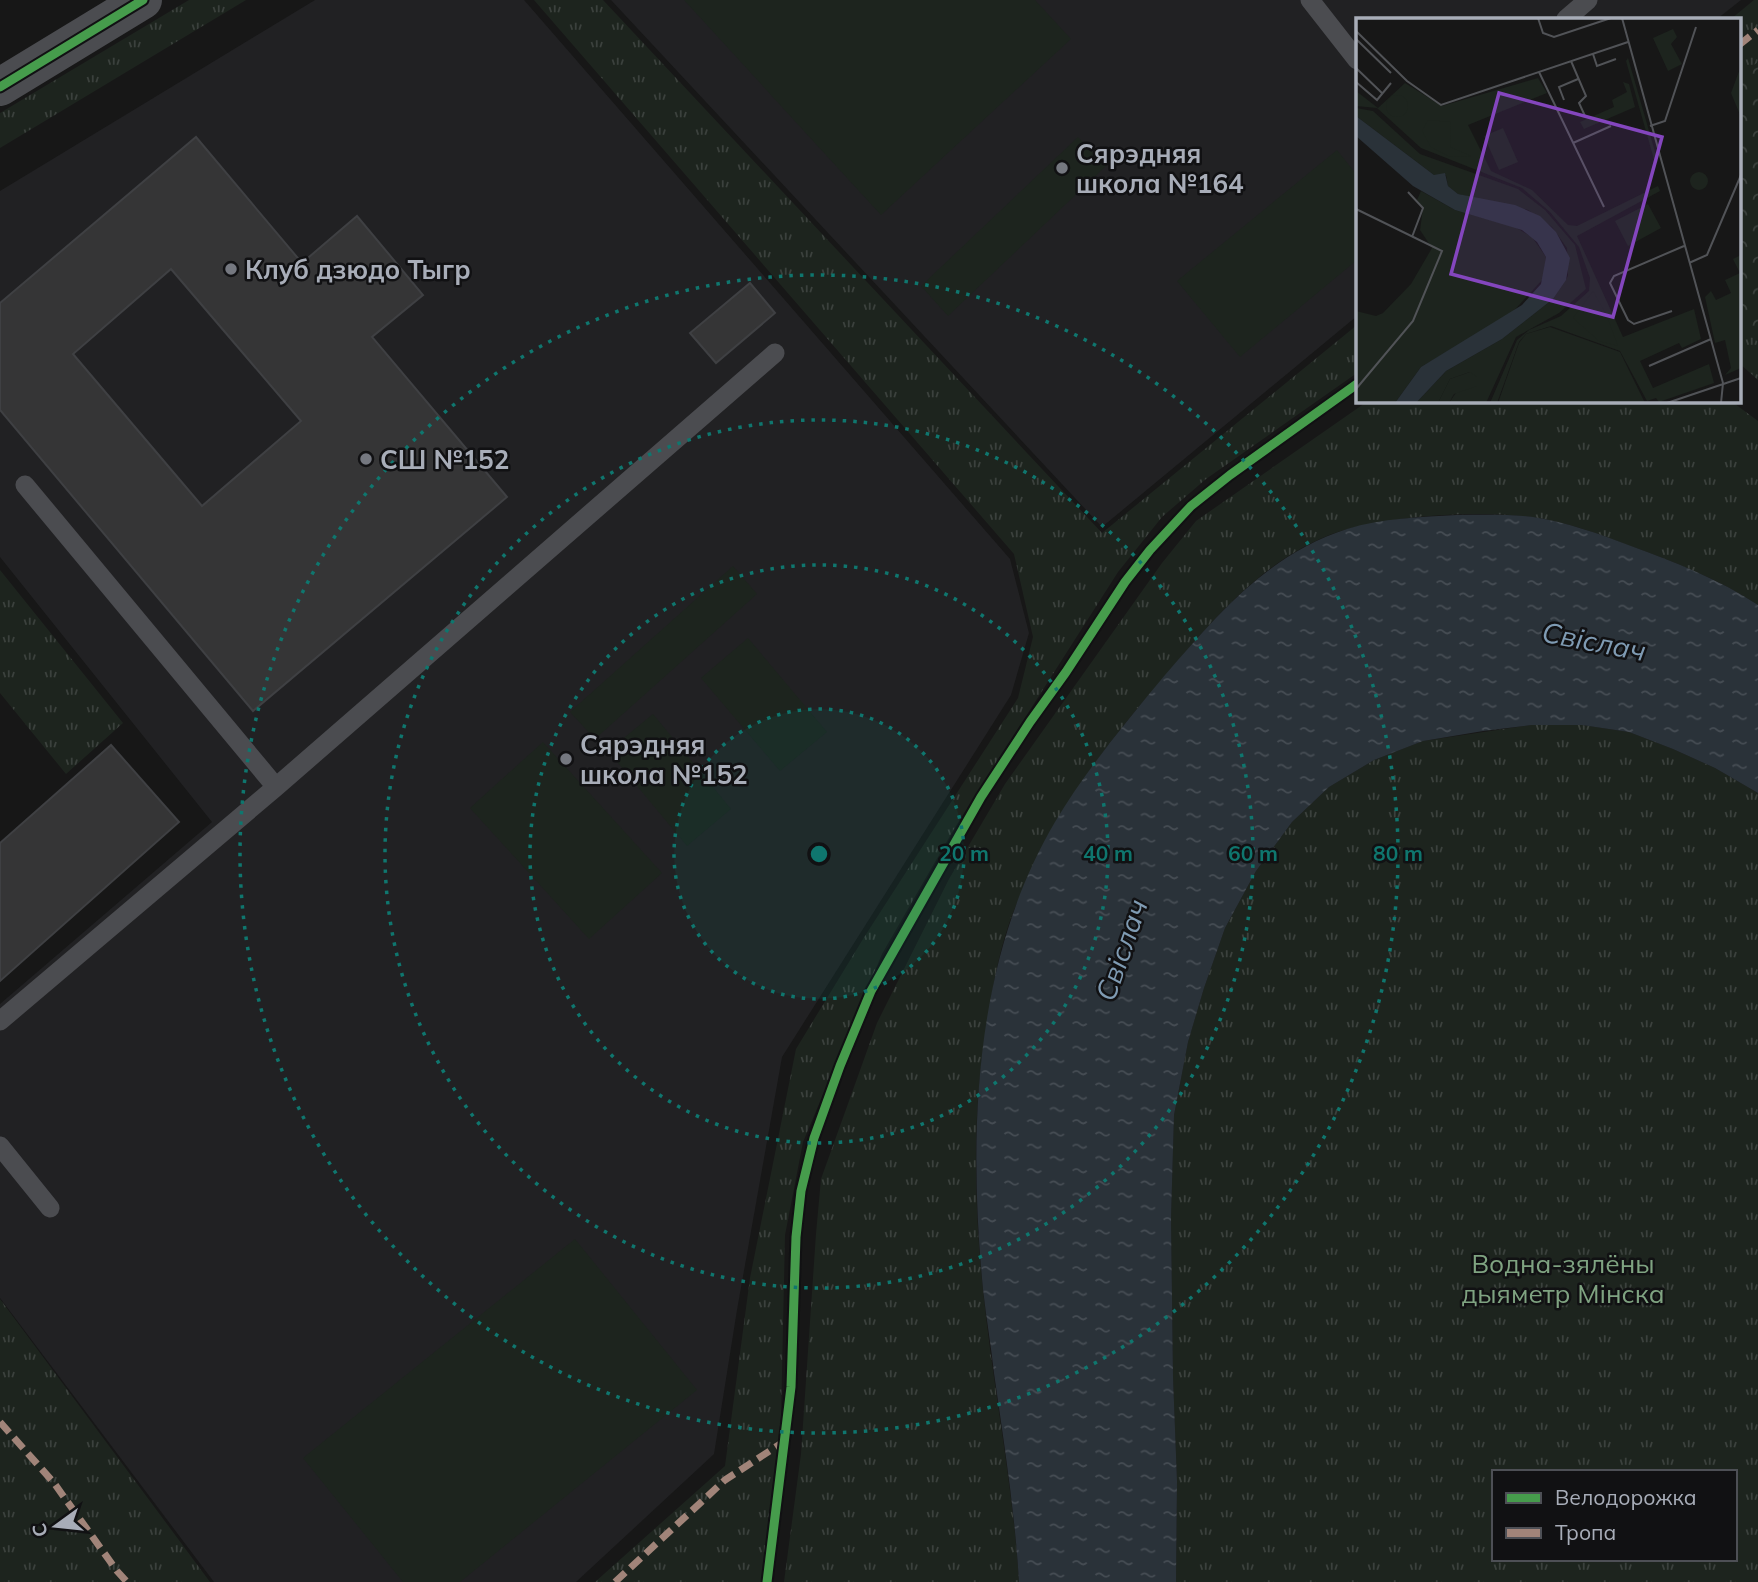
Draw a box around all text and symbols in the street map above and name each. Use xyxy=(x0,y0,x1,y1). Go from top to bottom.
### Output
inset map xyxy=(1356,18,1740,402)
place label: Сярэдняя школа №164 xyxy=(1076,137,1244,200)
marker: Сярэдняя школа №164 xyxy=(1054,160,1070,176)
place label: Клуб дзюдо Тыгр xyxy=(245,253,471,286)
marker: Клуб дзюдо Тыгр xyxy=(223,261,239,277)
place label: СШ №152 xyxy=(380,443,509,476)
marker: СШ №152 xyxy=(358,451,374,467)
water label: Свіслач xyxy=(1539,614,1649,668)
place label: Сярэдняя школа №152 xyxy=(580,728,748,791)
marker: Сярэдняя школа №152 xyxy=(558,751,574,767)
text: 20 m xyxy=(939,840,989,866)
text: 40 m xyxy=(1083,840,1133,866)
text: 60 m xyxy=(1228,840,1278,866)
text: 80 m xyxy=(1373,840,1423,866)
centre of rings xyxy=(807,842,831,866)
water label: Свіслач xyxy=(1087,895,1155,1005)
park label: Водна-зялёны дыяметр Мінска xyxy=(1461,1247,1665,1310)
legend xyxy=(1492,1470,1737,1561)
text: Велодорожка xyxy=(1555,1484,1697,1510)
north arrow xyxy=(21,1491,91,1561)
text: Тропа xyxy=(1555,1519,1616,1545)
text: С xyxy=(26,1521,53,1540)

